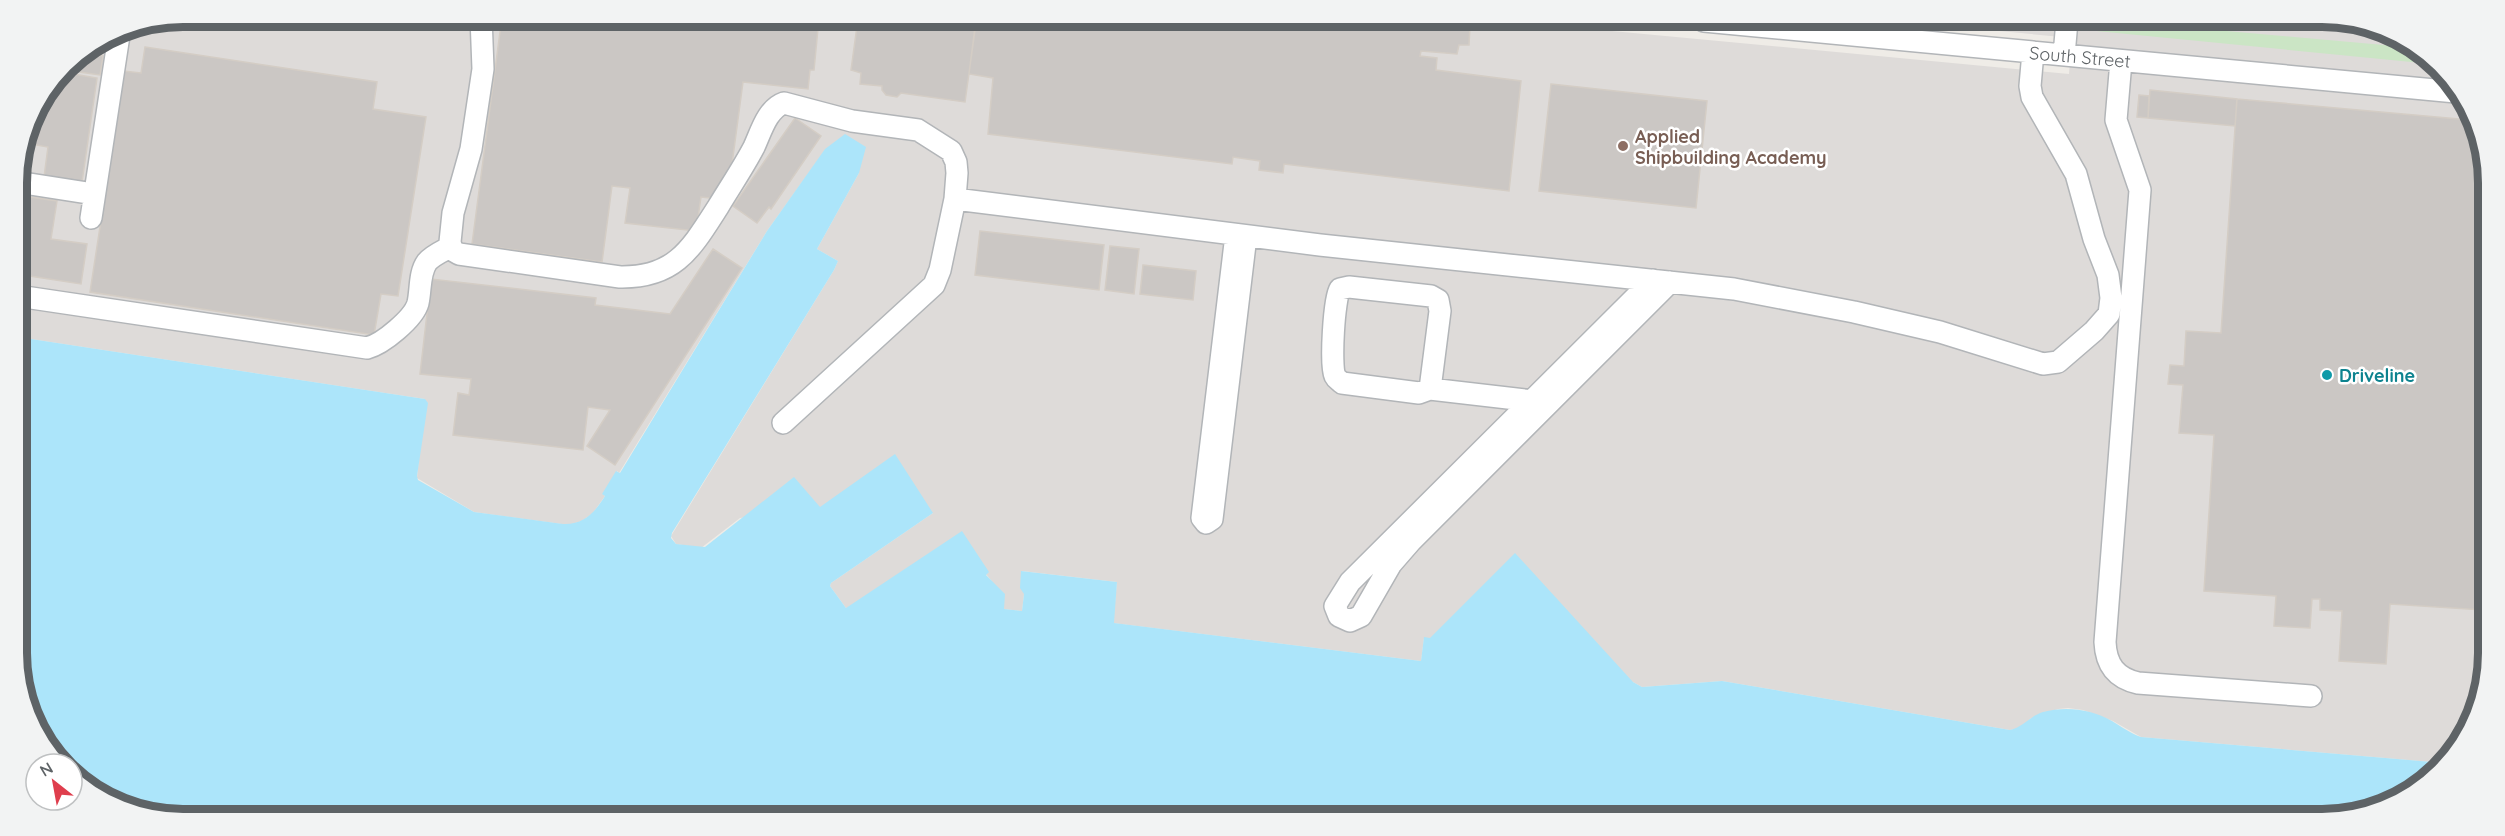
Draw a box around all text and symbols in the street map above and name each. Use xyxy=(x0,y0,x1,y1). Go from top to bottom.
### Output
street label: South Street xyxy=(2028,41,2132,73)
place label: Applied Shipbuilding Academy xyxy=(1635,125,1827,169)
marker: Applied Shipbuilding Academy xyxy=(1616,139,1630,153)
place label: Driveline xyxy=(2339,364,2415,387)
marker: Driveline xyxy=(2320,368,2334,382)
north arrow xyxy=(24,752,84,812)
text: N xyxy=(36,758,56,781)

